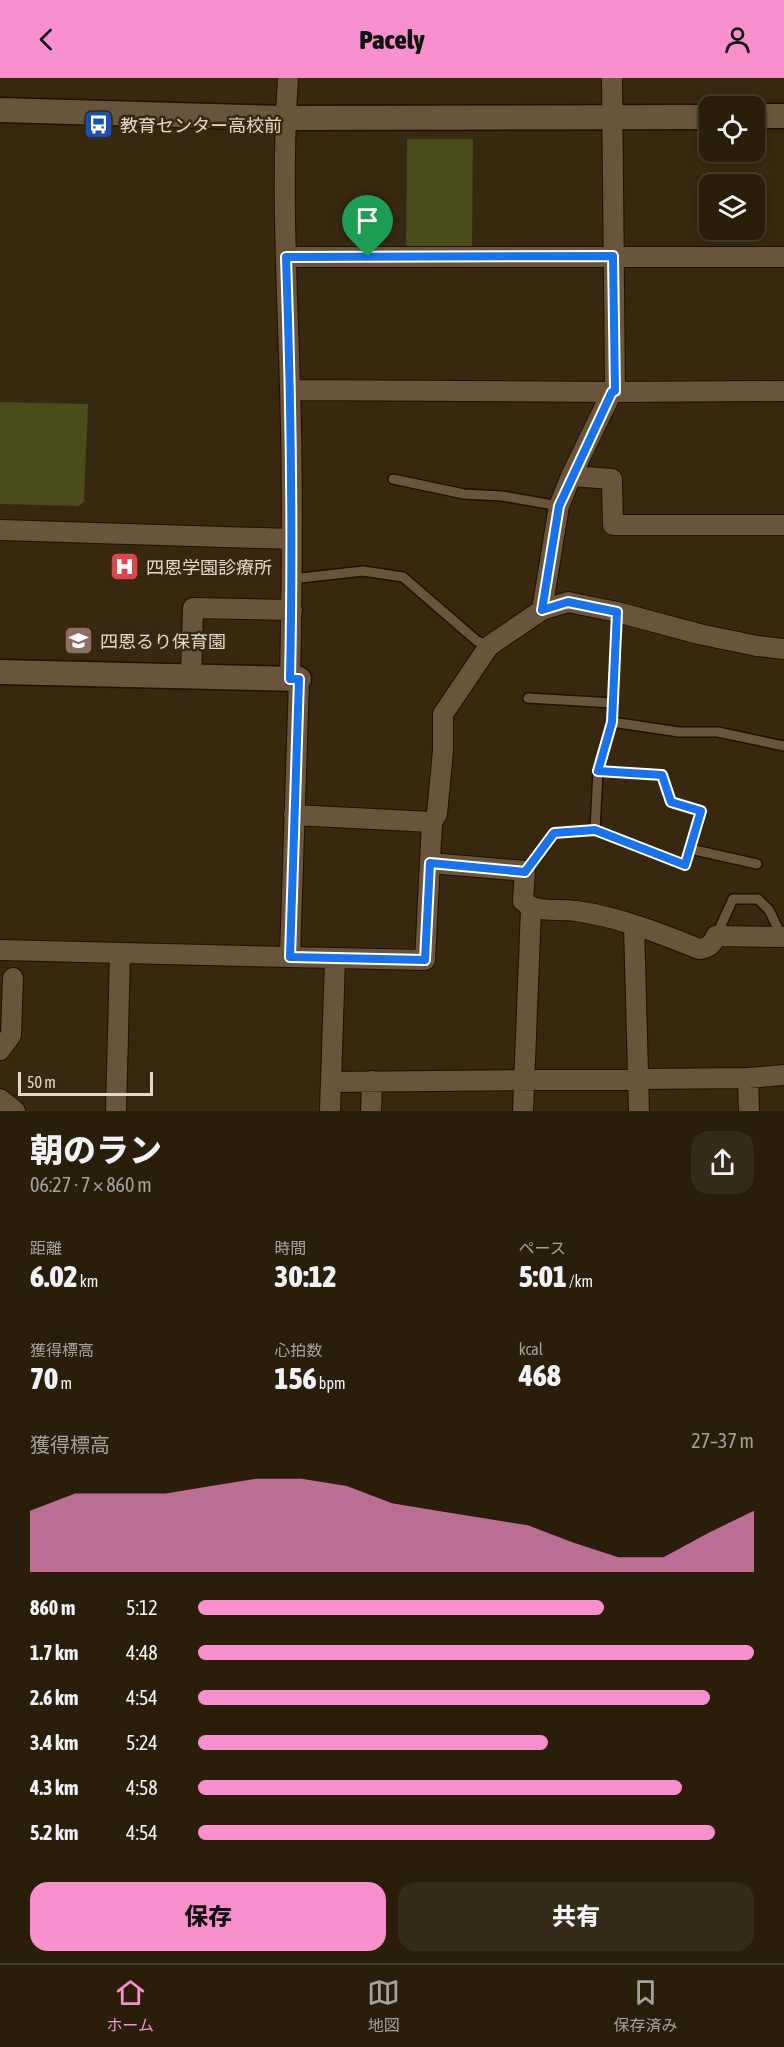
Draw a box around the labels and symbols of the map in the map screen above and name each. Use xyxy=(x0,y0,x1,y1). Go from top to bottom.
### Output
bus stop icon: 教育センター高校前 xyxy=(83,109,115,141)
place label: 教育センター高校前 xyxy=(120,115,282,136)
pin xyxy=(342,195,393,257)
hospital icon: 四恩学園診療所 xyxy=(109,551,141,583)
place label: 四恩学園診療所 xyxy=(146,557,272,578)
school or university icon: 四恩るり保育園 xyxy=(63,625,95,657)
place label: 四恩るり保育園 xyxy=(100,631,226,652)
scale bar xyxy=(18,1069,153,1097)

